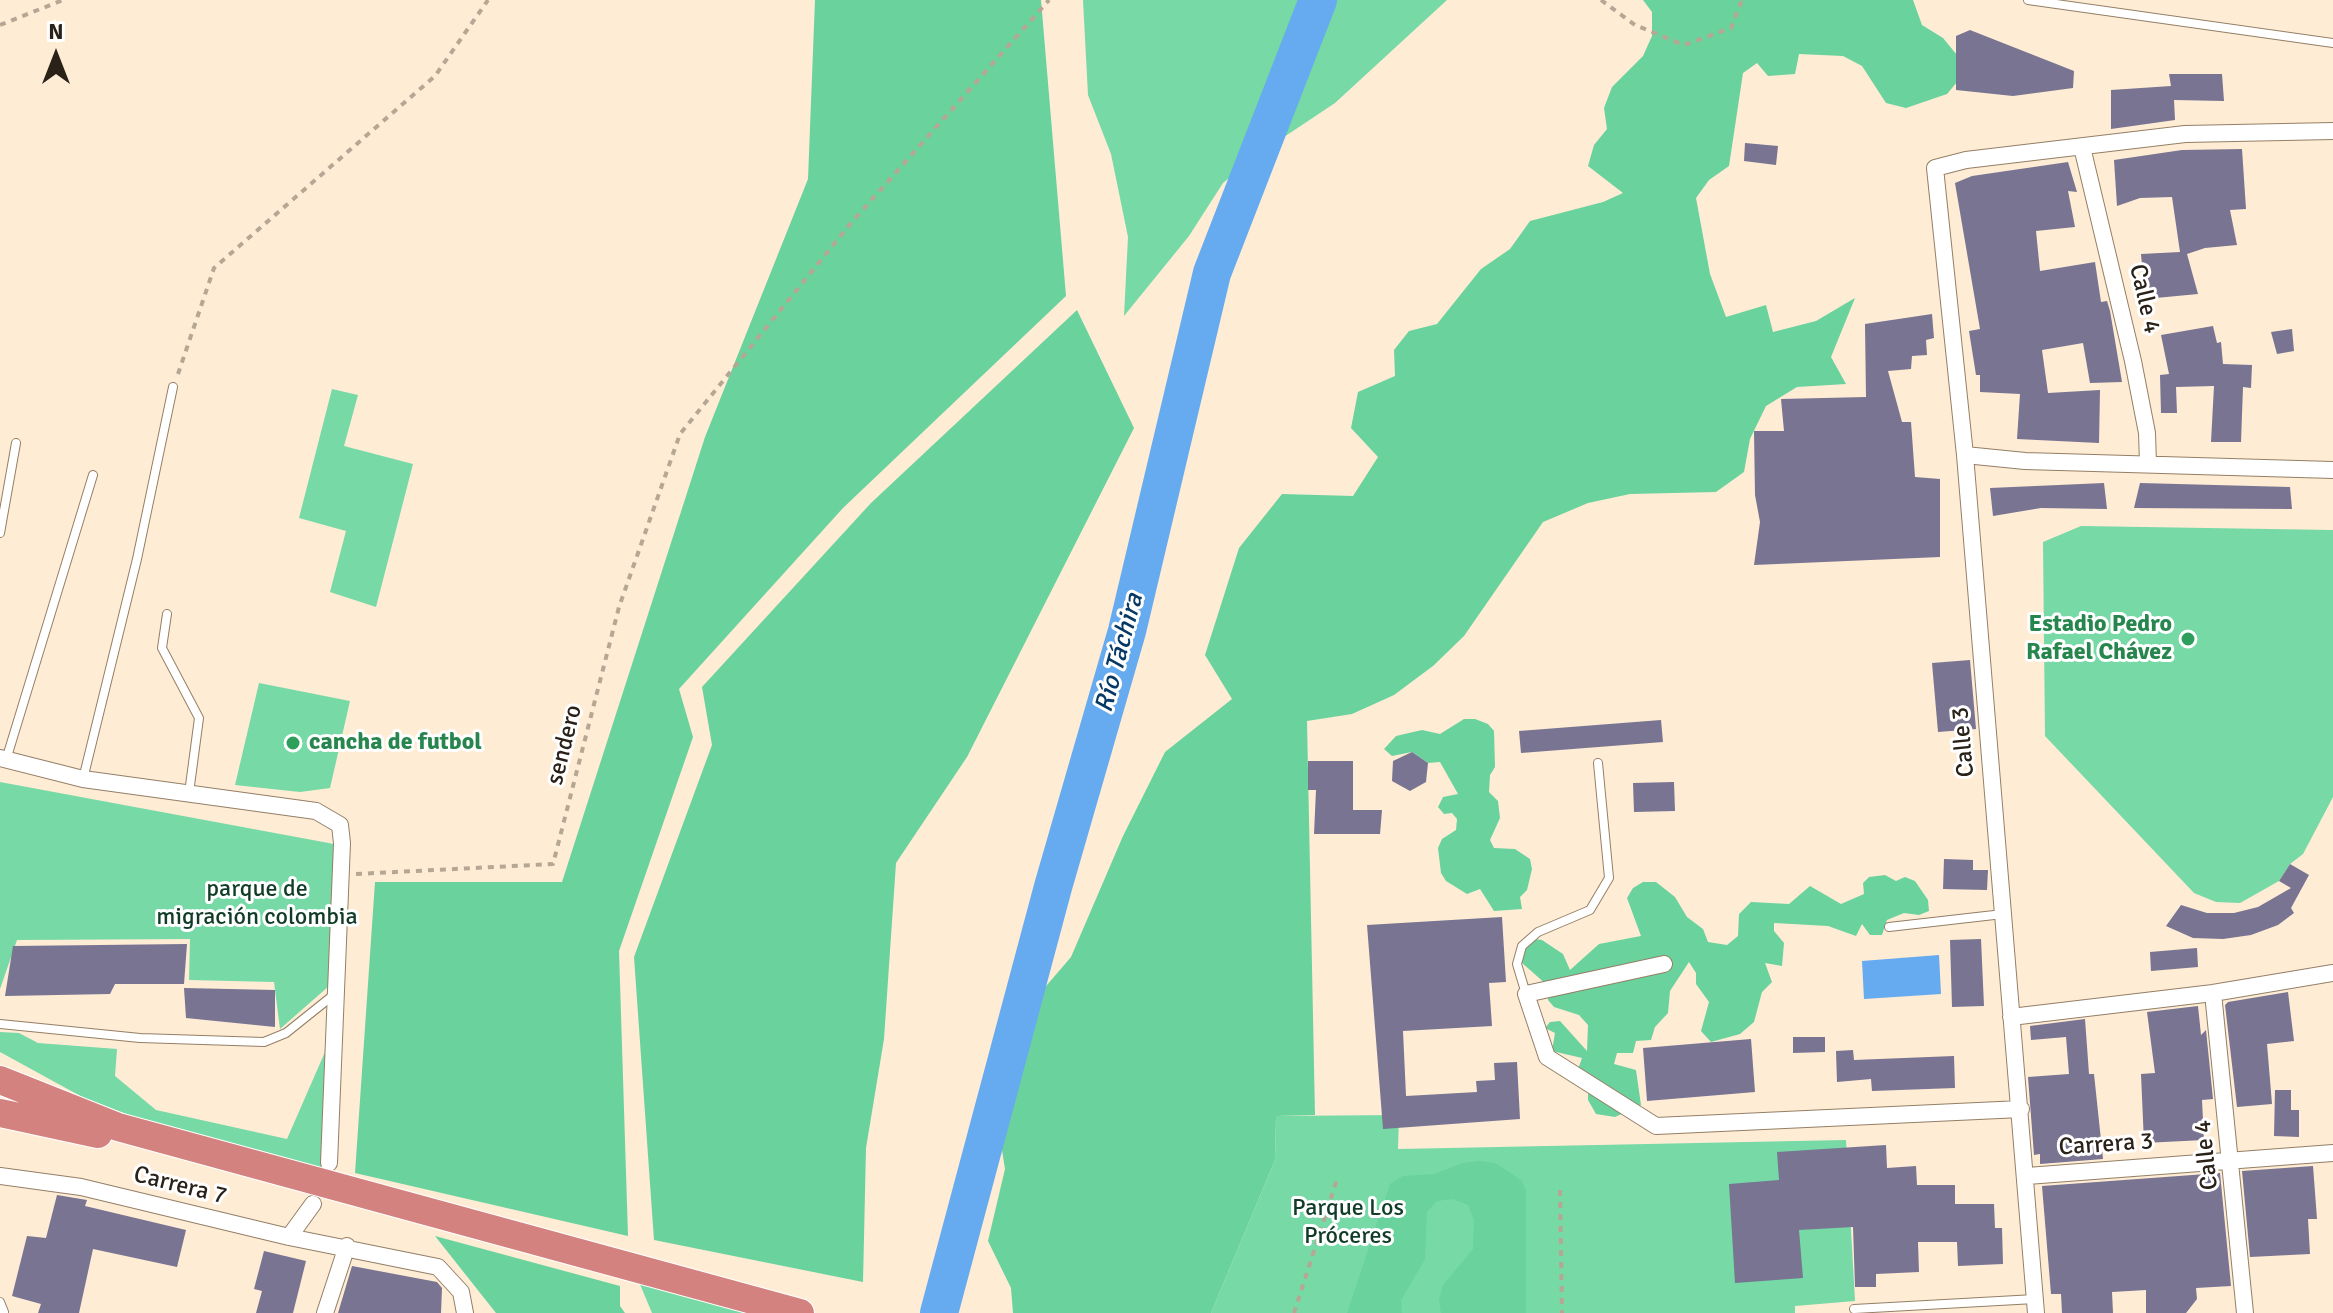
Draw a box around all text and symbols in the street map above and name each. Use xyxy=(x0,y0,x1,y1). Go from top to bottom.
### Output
north arrow xyxy=(16,16,96,96)
text: N xyxy=(48,18,64,45)
street label: Calle 4 xyxy=(2122,261,2166,337)
water label: Río Táchira xyxy=(1089,590,1151,716)
place label: Estadio Pedro Rafael Chávez xyxy=(2026,611,2172,667)
marker: Estadio Pedro Rafael Chávez xyxy=(2179,630,2197,648)
street label: sendero xyxy=(541,702,589,788)
street label: Calle 3 xyxy=(1947,706,1981,778)
place label: cancha de futbol xyxy=(309,729,482,757)
marker: cancha de futbol xyxy=(284,734,302,752)
park label: parque de migración colombia xyxy=(156,876,358,932)
street label: Calle 4 xyxy=(2189,1119,2225,1191)
street label: Carrera 3 xyxy=(2058,1127,2154,1163)
street label: Carrera 7 xyxy=(131,1161,229,1211)
park label: Parque Los Próceres xyxy=(1292,1195,1404,1251)

